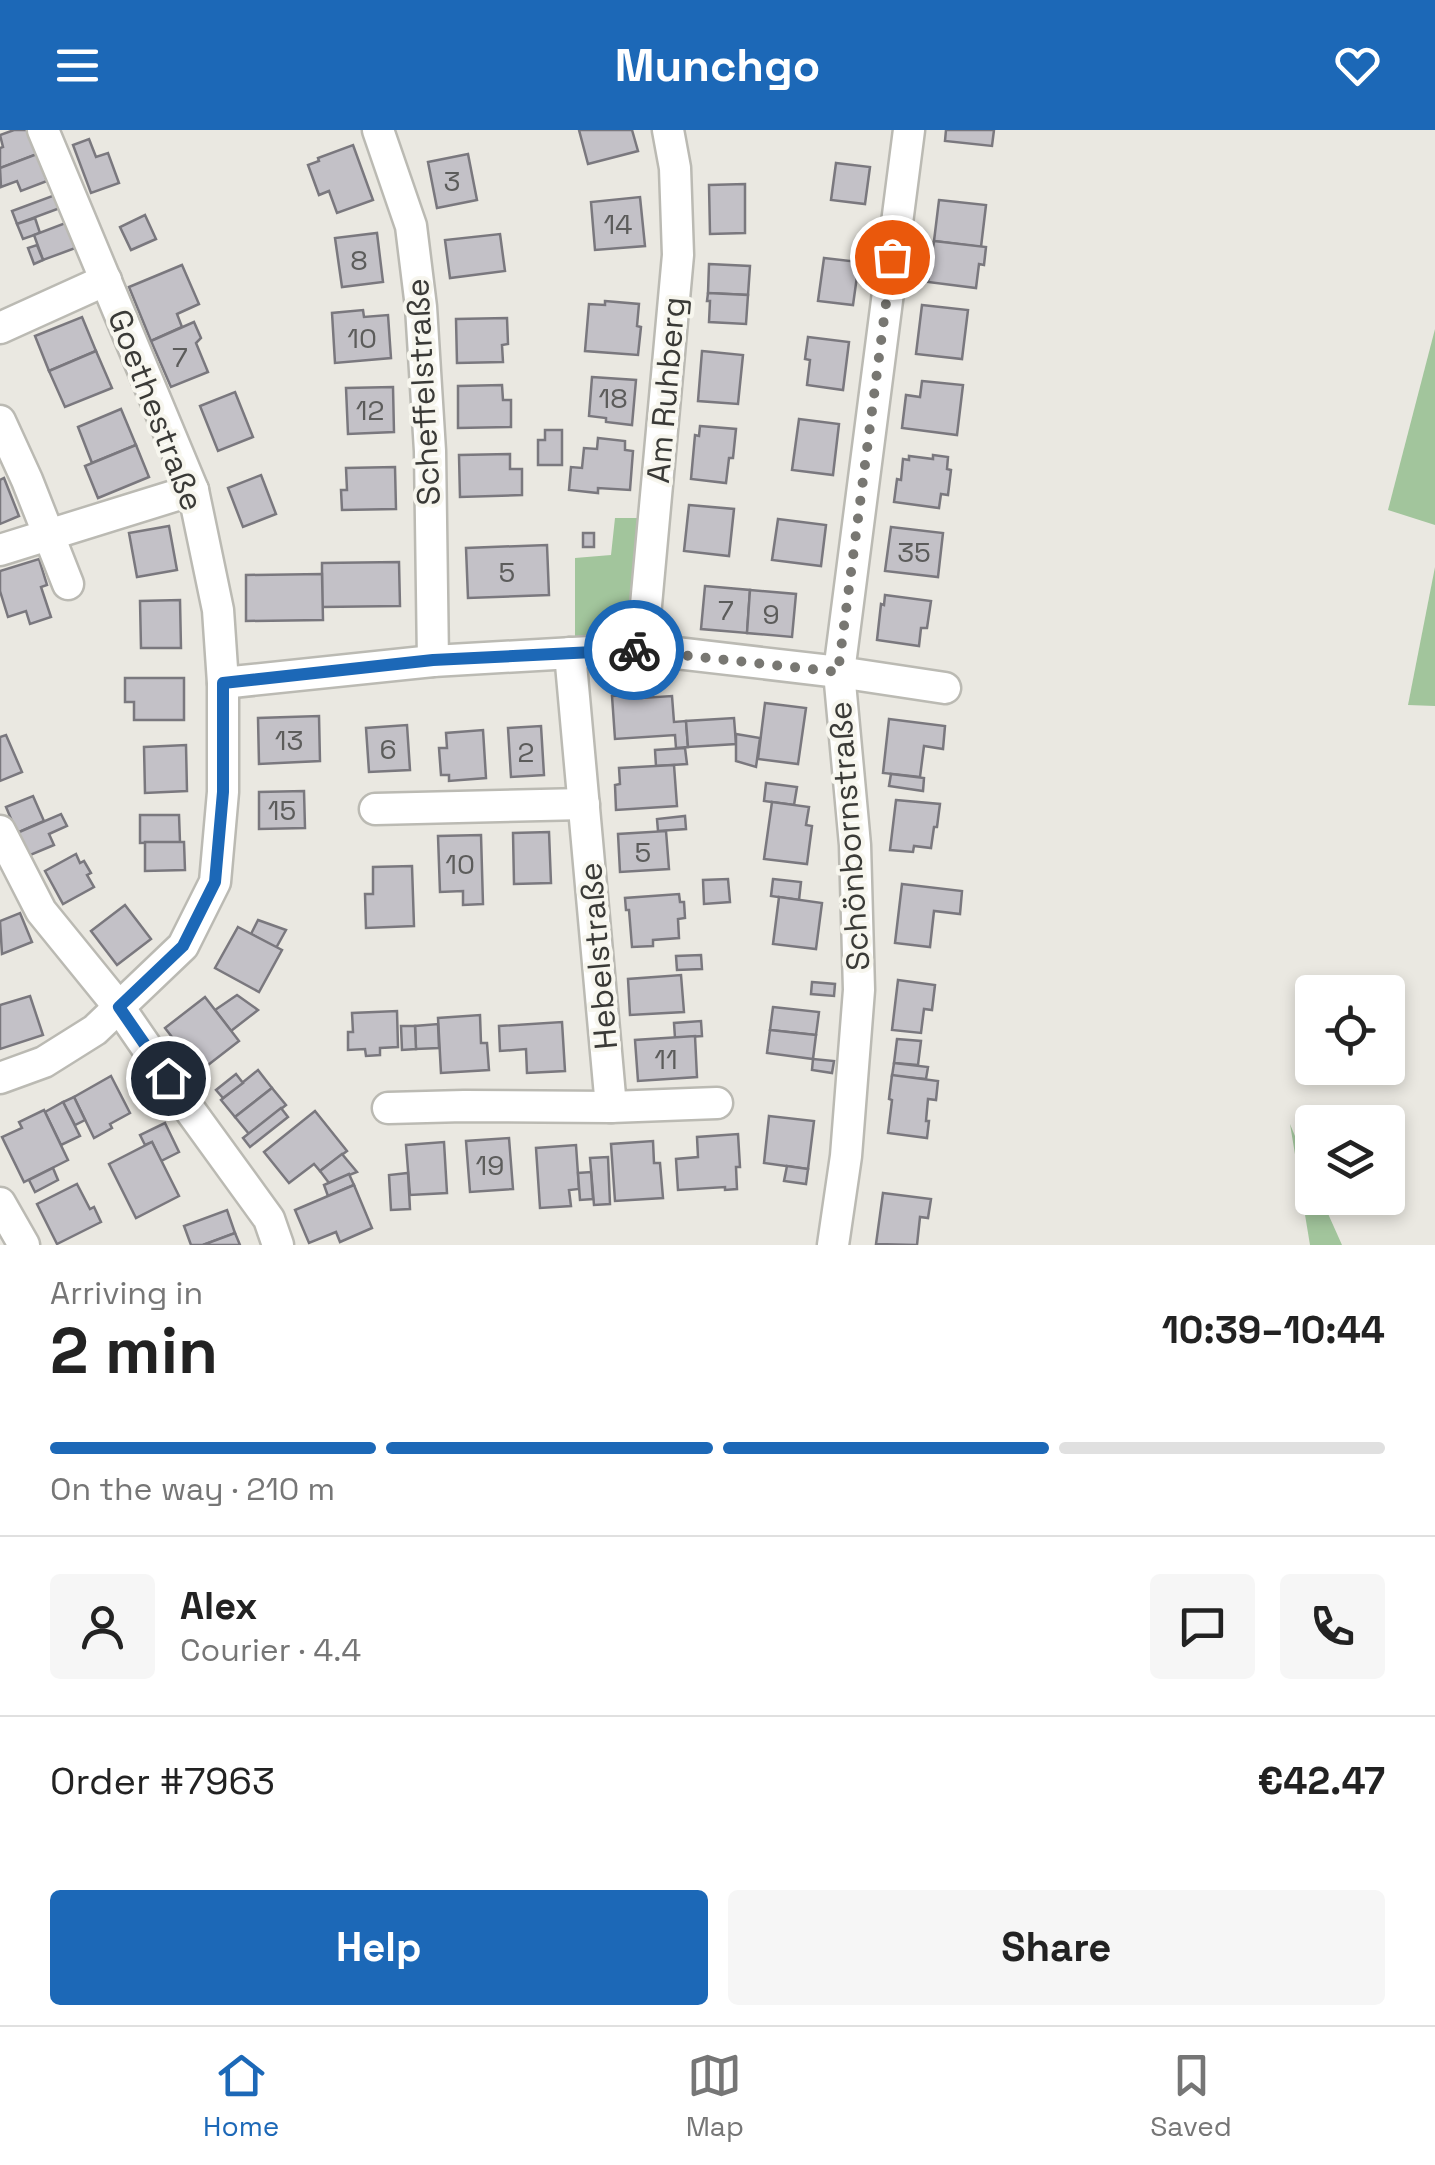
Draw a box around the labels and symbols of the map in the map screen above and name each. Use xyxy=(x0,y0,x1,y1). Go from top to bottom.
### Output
house number: 3 xyxy=(444,163,460,199)
house number: 14 xyxy=(603,206,633,242)
pin xyxy=(850,215,935,300)
house number: 8 xyxy=(350,242,368,278)
street label: Scheffelstraße xyxy=(397,277,449,507)
street label: Am Ruhberg xyxy=(638,295,694,485)
street label: Goethestraße xyxy=(99,304,213,516)
house number: 10 xyxy=(347,320,377,356)
house number: 7 xyxy=(172,339,188,375)
house number: 18 xyxy=(598,380,628,416)
house number: 12 xyxy=(356,392,384,428)
house number: 35 xyxy=(897,534,931,570)
house number: 5 xyxy=(499,554,515,590)
house number: 7 xyxy=(718,592,734,628)
house number: 9 xyxy=(762,596,780,632)
courier xyxy=(584,600,684,700)
street label: Schönbornstraße xyxy=(820,700,878,972)
house number: 13 xyxy=(275,722,303,758)
house number: 6 xyxy=(379,731,397,767)
house number: 2 xyxy=(518,734,534,770)
house number: 15 xyxy=(268,792,296,828)
house number: 5 xyxy=(635,834,651,870)
house number: 10 xyxy=(445,846,475,882)
street label: Hebelstraße xyxy=(570,861,626,1051)
pin xyxy=(126,1036,211,1121)
house number: 11 xyxy=(654,1041,678,1077)
house number: 19 xyxy=(476,1147,504,1183)

